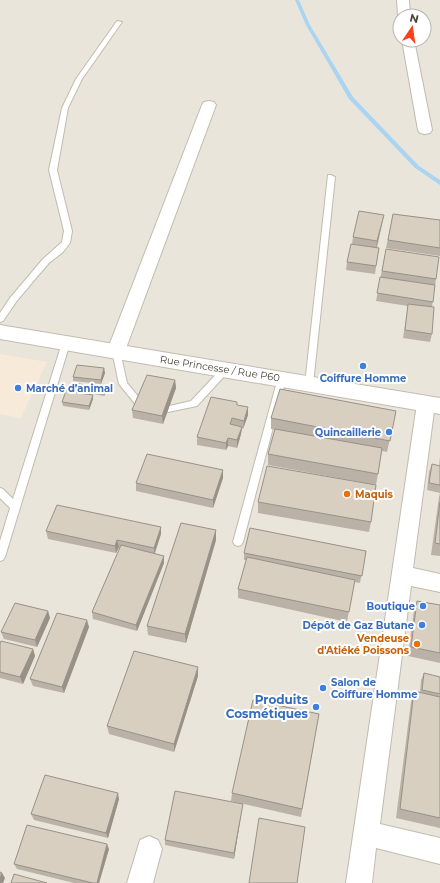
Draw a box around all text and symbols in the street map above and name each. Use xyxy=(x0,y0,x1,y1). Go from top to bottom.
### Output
north arrow xyxy=(392,8,432,48)
text: N xyxy=(408,10,420,26)
street label: Rue Princesse / Rue P60 xyxy=(159,353,281,384)
marker: Coiffure Homme xyxy=(358,361,368,371)
place label: Coiffure Homme xyxy=(320,372,406,385)
place label: Marché d’animal xyxy=(26,382,113,395)
marker: Marché d’animal xyxy=(13,383,23,393)
place label: Quincaillerie xyxy=(315,426,381,439)
marker: Quincaillerie xyxy=(384,427,394,437)
place label: Maquis xyxy=(355,488,394,501)
marker: Maquis xyxy=(342,489,352,499)
place label: Boutique xyxy=(366,600,415,613)
marker: Boutique xyxy=(418,601,428,611)
place label: Dépôt de Gaz Butane xyxy=(302,619,414,632)
marker: Dépôt de Gaz Butane xyxy=(417,620,427,630)
place label: Vendeuse d'Atiéké Poissons xyxy=(317,632,410,657)
marker: Vendeuse d'Atiéké Poissons xyxy=(412,639,422,649)
place label: Salon de Coiffure Homme xyxy=(331,676,418,701)
marker: Salon de Coiffure Homme xyxy=(318,683,328,693)
place label: Produits Cosmétiques xyxy=(226,692,309,721)
marker: Produits Cosmétiques xyxy=(311,702,321,712)

